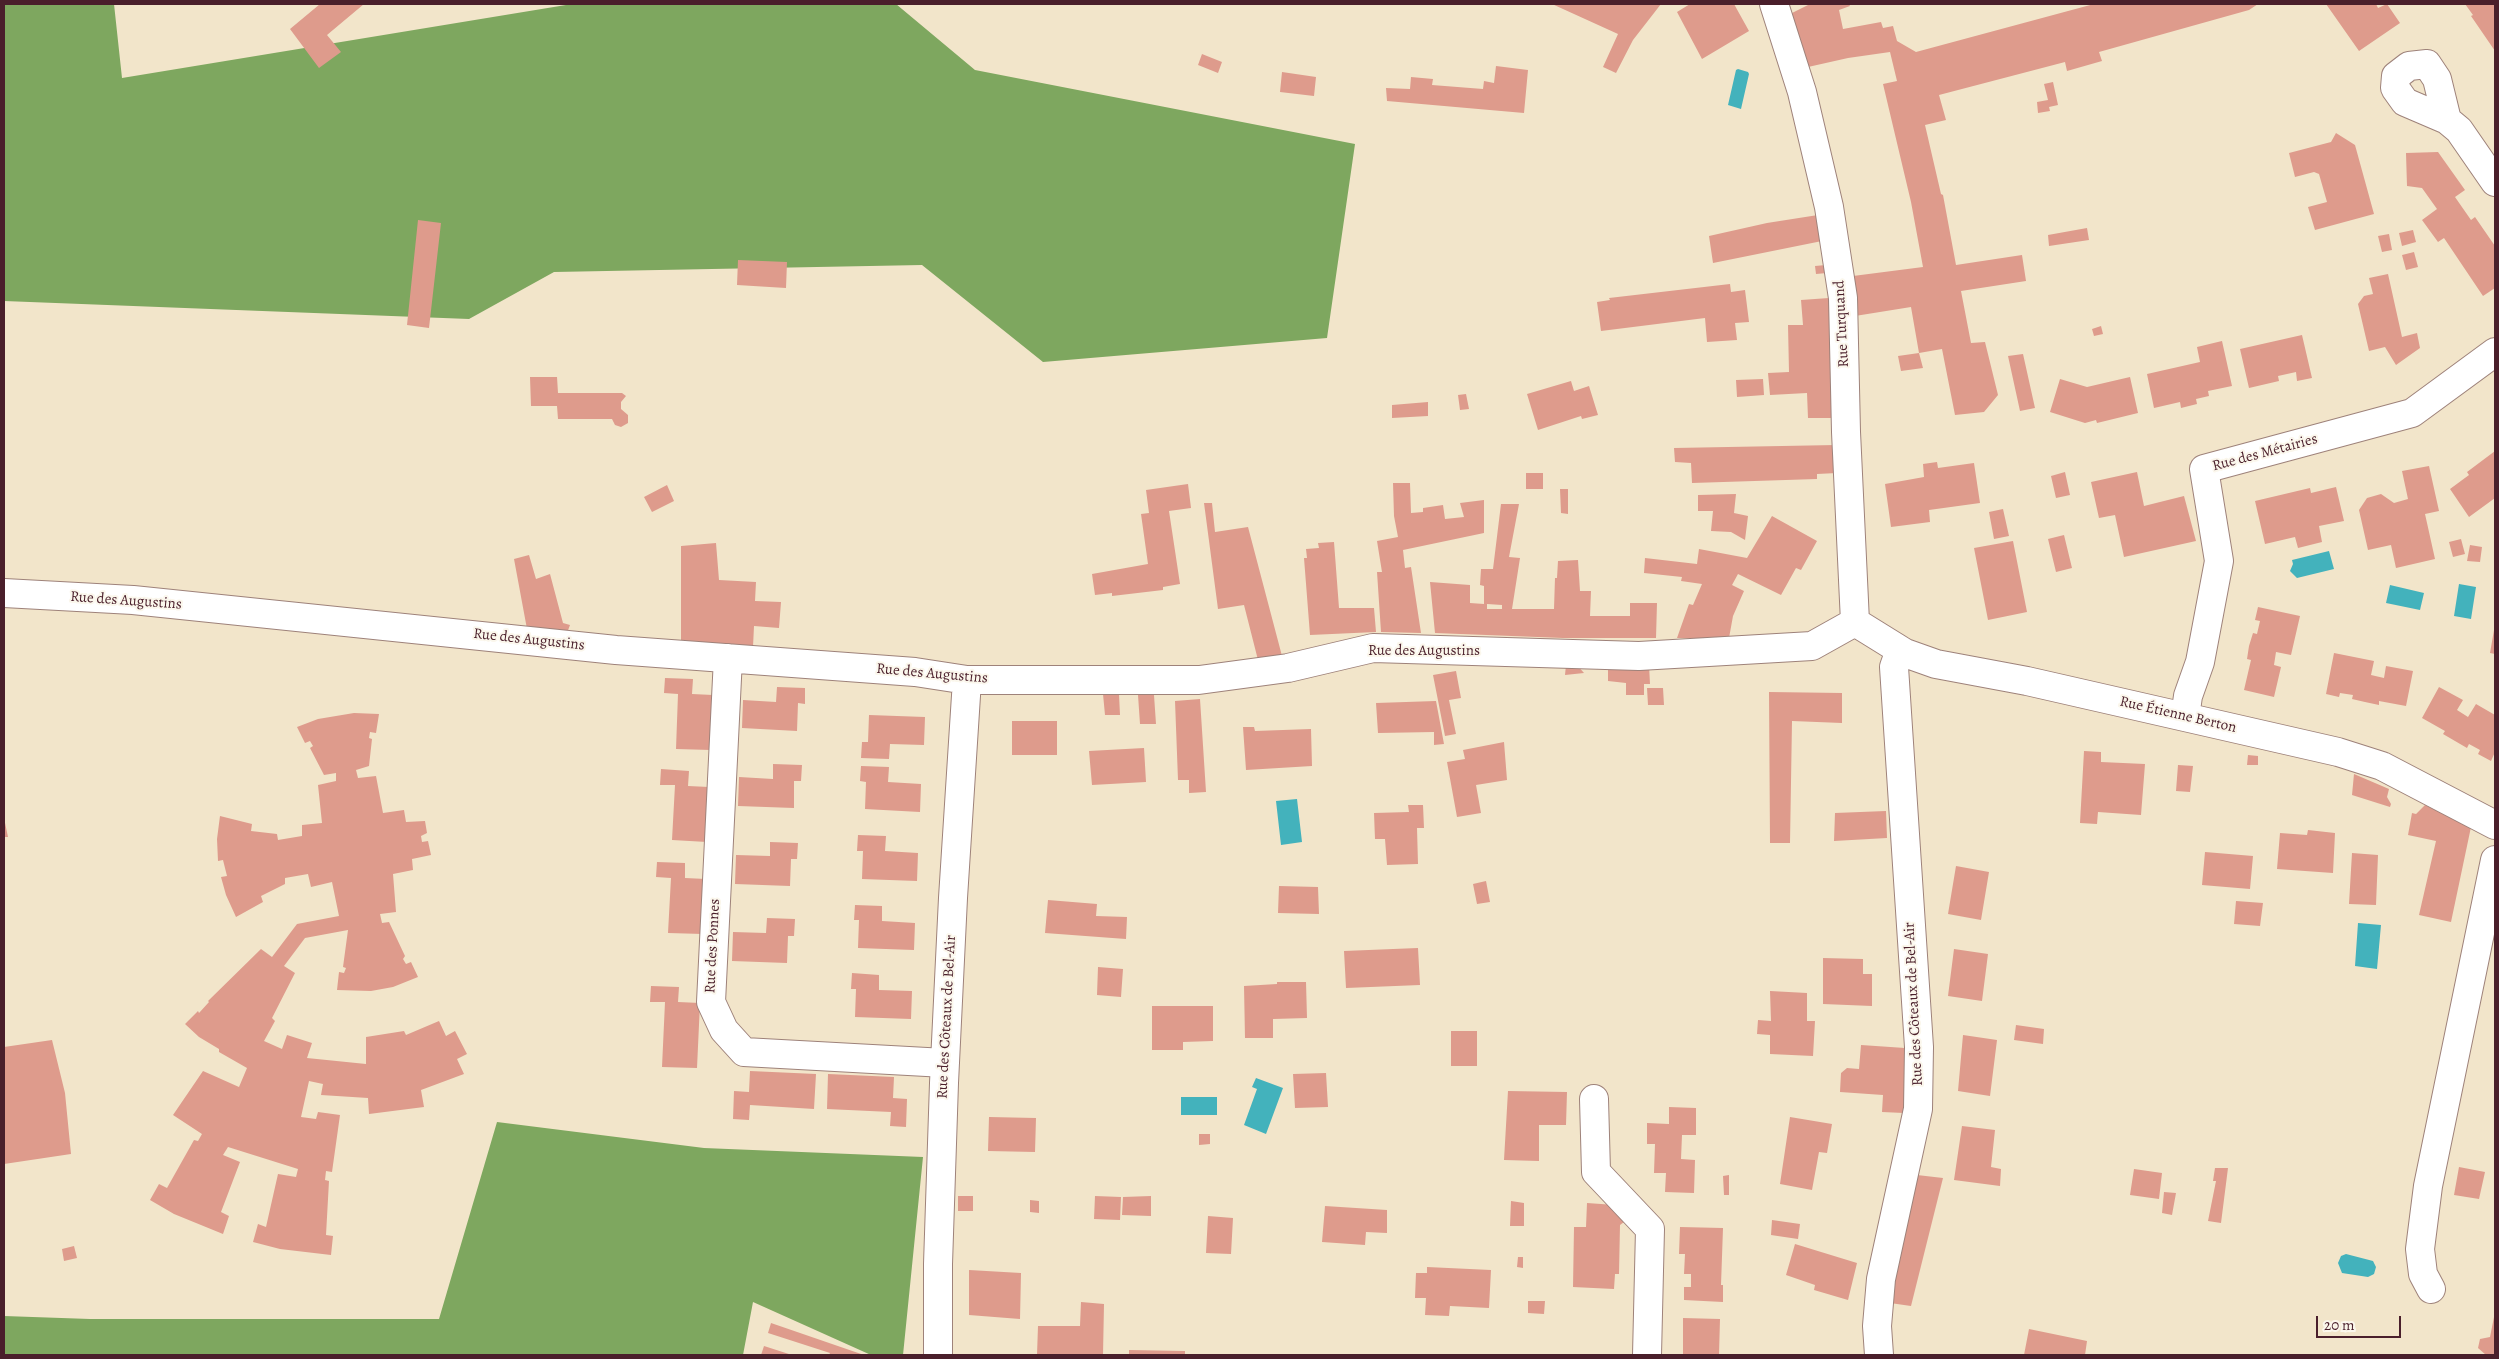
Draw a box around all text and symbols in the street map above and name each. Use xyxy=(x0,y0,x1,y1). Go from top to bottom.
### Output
street label: Rue Turquand xyxy=(1831,280,1853,368)
street label: Rue des Métairies xyxy=(2210,430,2320,476)
street label: Rue des Augustins xyxy=(70,588,182,614)
street label: Rue des Augustins xyxy=(472,625,586,655)
street label: Rue des Augustins xyxy=(1368,642,1480,660)
street label: Rue des Augustins xyxy=(875,660,989,688)
street label: Rue Étienne Berton xyxy=(2118,693,2238,737)
street label: Rue des Ponnes xyxy=(702,898,724,994)
street label: Rue des Côteaux de Bel-Air xyxy=(1901,922,1927,1086)
street label: Rue des Côteaux de Bel-Air xyxy=(934,935,960,1099)
scale bar xyxy=(2319,1306,2404,1338)
text: 20 m xyxy=(2324,1315,2355,1335)

